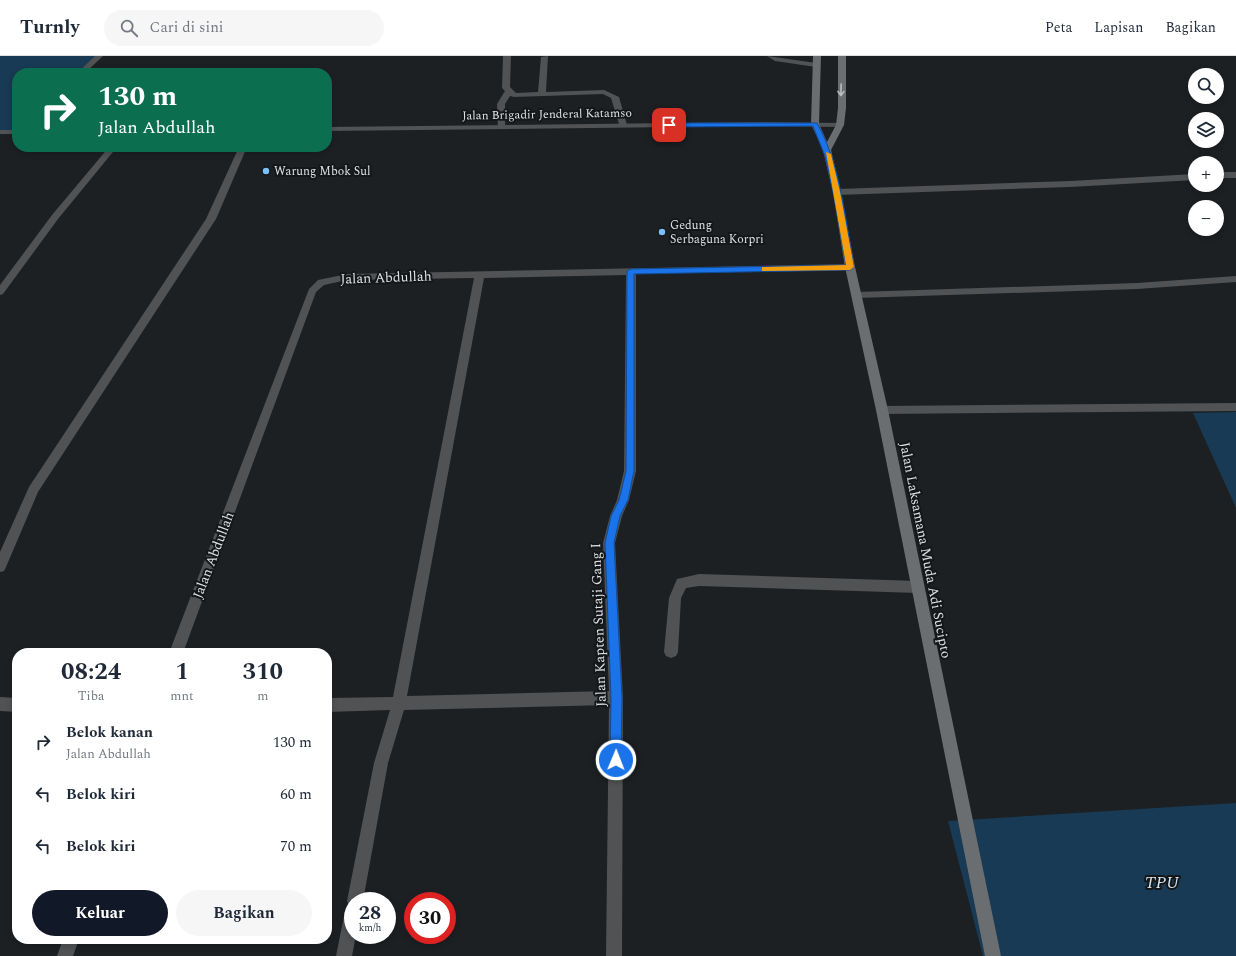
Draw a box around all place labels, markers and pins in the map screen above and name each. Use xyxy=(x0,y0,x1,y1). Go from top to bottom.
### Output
pin xyxy=(652,108,686,142)
place label: Warung Mbok Sul xyxy=(274,162,370,181)
marker: Warung Mbok Sul xyxy=(261,166,271,176)
place label: Gedung Serbaguna Korpri xyxy=(670,216,764,249)
marker: Gedung Serbaguna Korpri xyxy=(657,227,667,237)

